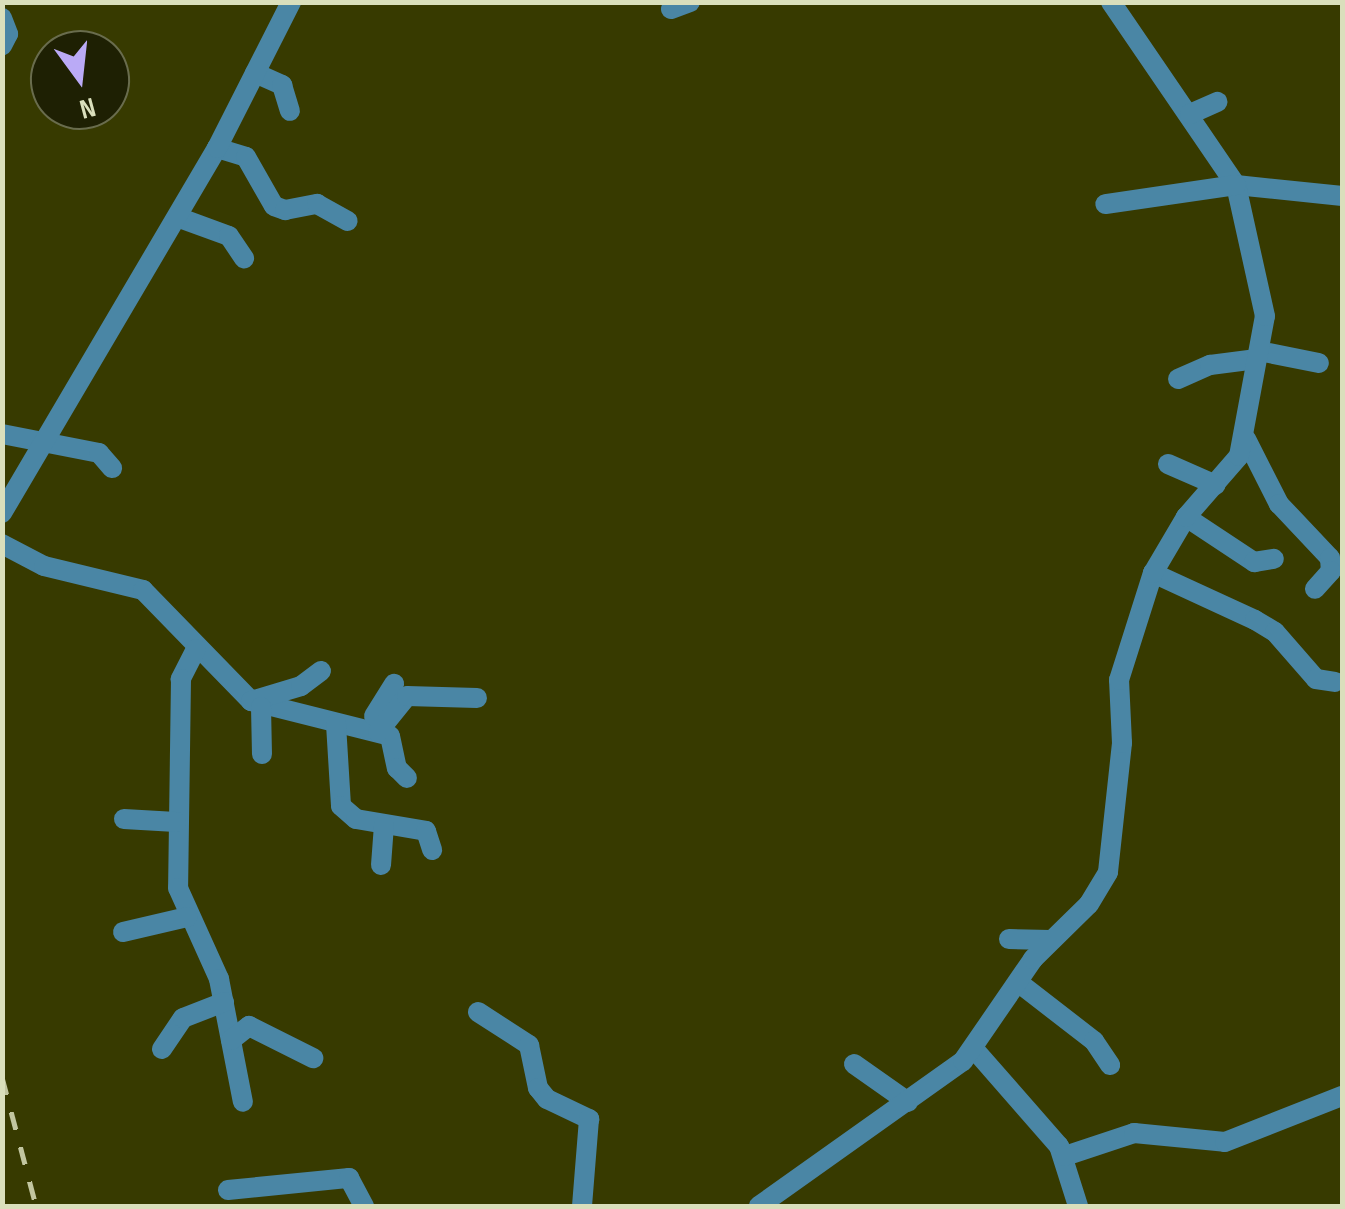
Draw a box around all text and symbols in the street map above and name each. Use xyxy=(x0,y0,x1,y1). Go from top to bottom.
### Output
north arrow xyxy=(30,30,130,130)
text: N xyxy=(76,90,99,125)

